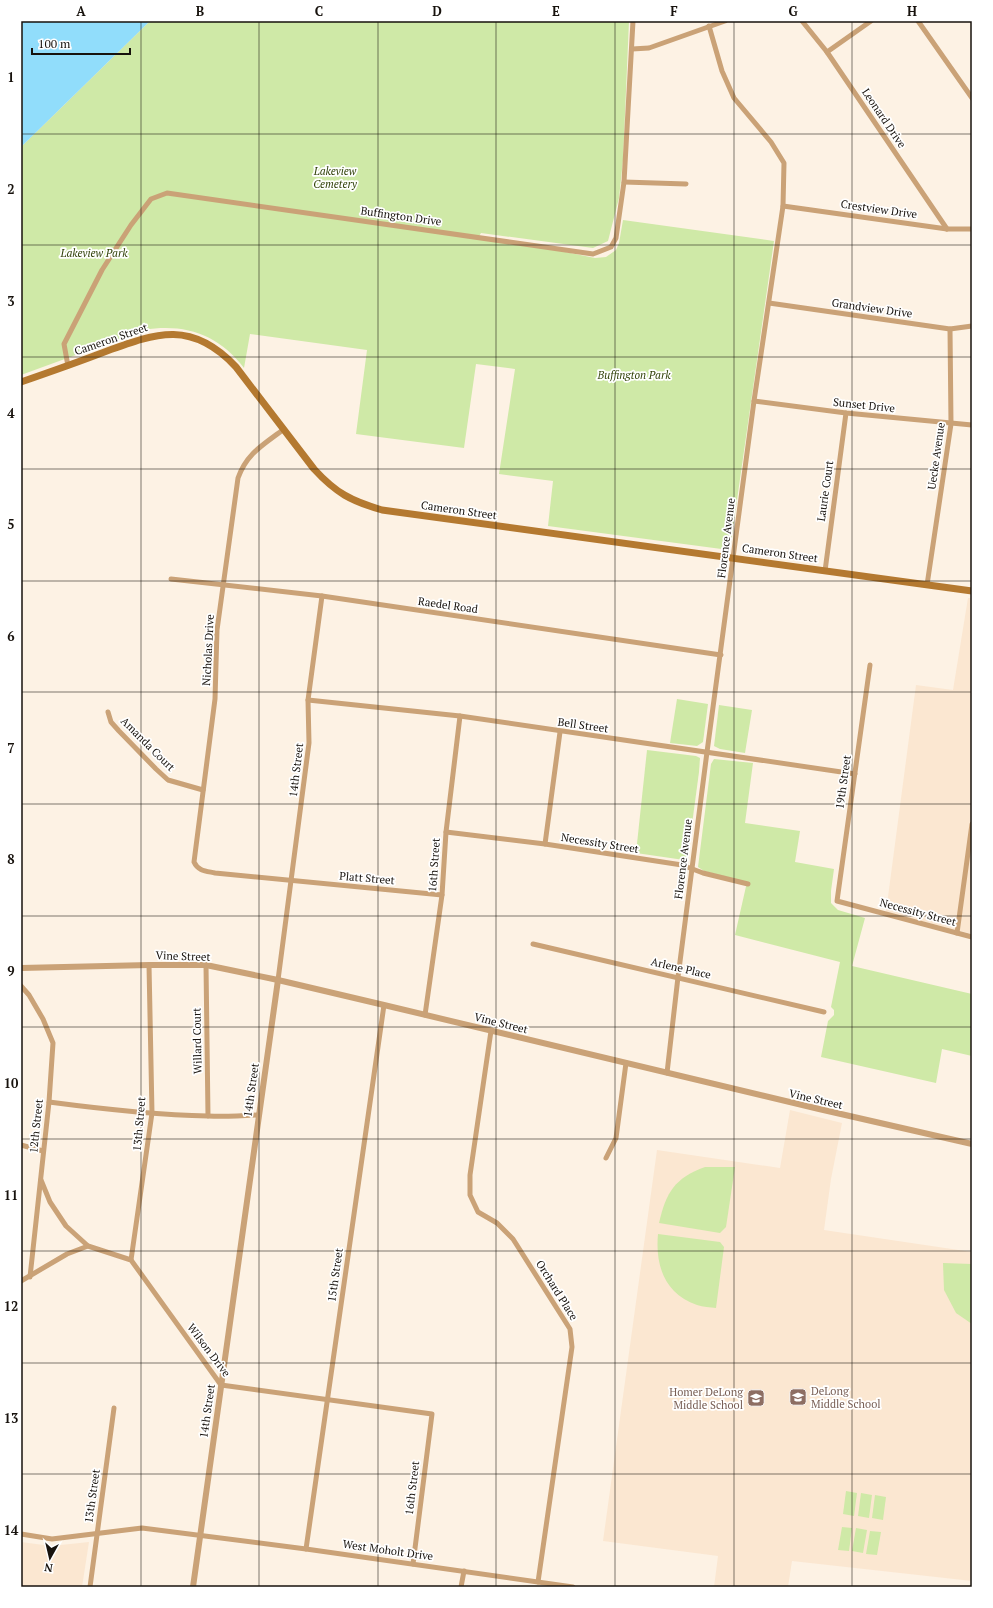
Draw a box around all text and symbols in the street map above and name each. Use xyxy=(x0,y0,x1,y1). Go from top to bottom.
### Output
text: A xyxy=(76,2,86,20)
text: B xyxy=(196,2,204,20)
text: C xyxy=(315,2,323,20)
text: D xyxy=(432,2,442,20)
text: E xyxy=(552,2,560,20)
text: F xyxy=(670,2,678,20)
text: G xyxy=(788,2,798,20)
text: H xyxy=(907,2,917,20)
scale bar xyxy=(32,30,130,56)
text: 100 m xyxy=(38,36,71,51)
text: 1 xyxy=(7,68,15,86)
street label: Leonard Drive xyxy=(859,85,909,151)
park label: Lakeview Cemetery xyxy=(313,164,358,191)
text: 2 xyxy=(7,180,15,198)
street label: Crestview Drive xyxy=(840,197,919,221)
street label: Buffington Drive xyxy=(360,203,443,229)
park label: Lakeview Park xyxy=(60,246,128,260)
text: 3 xyxy=(7,292,15,310)
street label: Grandview Drive xyxy=(831,295,914,321)
street label: Cameron Street xyxy=(73,320,149,358)
park label: Buffington Park xyxy=(597,368,671,382)
street label: Sunset Drive xyxy=(832,395,896,415)
text: 4 xyxy=(7,404,15,422)
street label: Uecke Avenue xyxy=(924,421,948,490)
street label: Laurie Court xyxy=(814,460,836,522)
street label: Florence Avenue xyxy=(714,497,738,579)
street label: Cameron Street xyxy=(420,498,498,522)
text: 5 xyxy=(7,515,15,533)
street label: Cameron Street xyxy=(741,541,819,565)
street label: Raedel Road xyxy=(417,594,479,616)
street label: Nicholas Drive xyxy=(199,613,217,686)
text: 6 xyxy=(7,627,15,645)
street label: Amanda Court xyxy=(118,714,178,774)
street label: Bell Street xyxy=(557,715,609,735)
text: 7 xyxy=(7,739,15,757)
street label: 14th Street xyxy=(286,742,306,798)
street label: 19th Street xyxy=(832,754,854,810)
street label: Florence Avenue xyxy=(671,818,695,900)
street label: Necessity Street xyxy=(560,830,640,856)
street label: 16th Street xyxy=(425,837,443,893)
text: 8 xyxy=(7,850,15,868)
street label: Platt Street xyxy=(339,869,395,887)
street label: Necessity Street xyxy=(878,895,958,929)
street label: Vine Street xyxy=(155,948,211,964)
street label: Arlene Place xyxy=(650,954,713,982)
text: 9 xyxy=(7,962,15,980)
street label: Willard Court xyxy=(189,1008,205,1074)
street label: Vine Street xyxy=(473,1010,529,1036)
street label: 14th Street xyxy=(240,1062,262,1118)
text: 10 xyxy=(4,1074,19,1092)
street label: Vine Street xyxy=(788,1086,844,1112)
street label: 13th Street xyxy=(130,1096,148,1152)
street label: 12th Street xyxy=(26,1098,46,1154)
text: 11 xyxy=(4,1186,18,1204)
street label: 15th Street xyxy=(324,1247,346,1303)
street label: Orchard Place xyxy=(533,1257,581,1323)
text: 12 xyxy=(4,1297,18,1315)
street label: Wilson Drive xyxy=(184,1321,234,1380)
street label: 14th Street xyxy=(196,1383,218,1439)
place label: DeLong Middle School xyxy=(811,1384,881,1411)
place label: Homer DeLong Middle School xyxy=(669,1385,743,1412)
school or university icon: DeLong Middle School xyxy=(788,1387,808,1407)
school or university icon: Homer DeLong Middle School xyxy=(746,1388,766,1408)
text: 13 xyxy=(4,1409,18,1427)
street label: 16th Street xyxy=(402,1460,422,1516)
street label: 13th Street xyxy=(81,1468,103,1524)
text: 14 xyxy=(4,1521,19,1539)
street label: West Moholt Drive xyxy=(342,1537,435,1563)
north arrow xyxy=(30,1538,70,1578)
text: N xyxy=(43,1560,54,1575)

